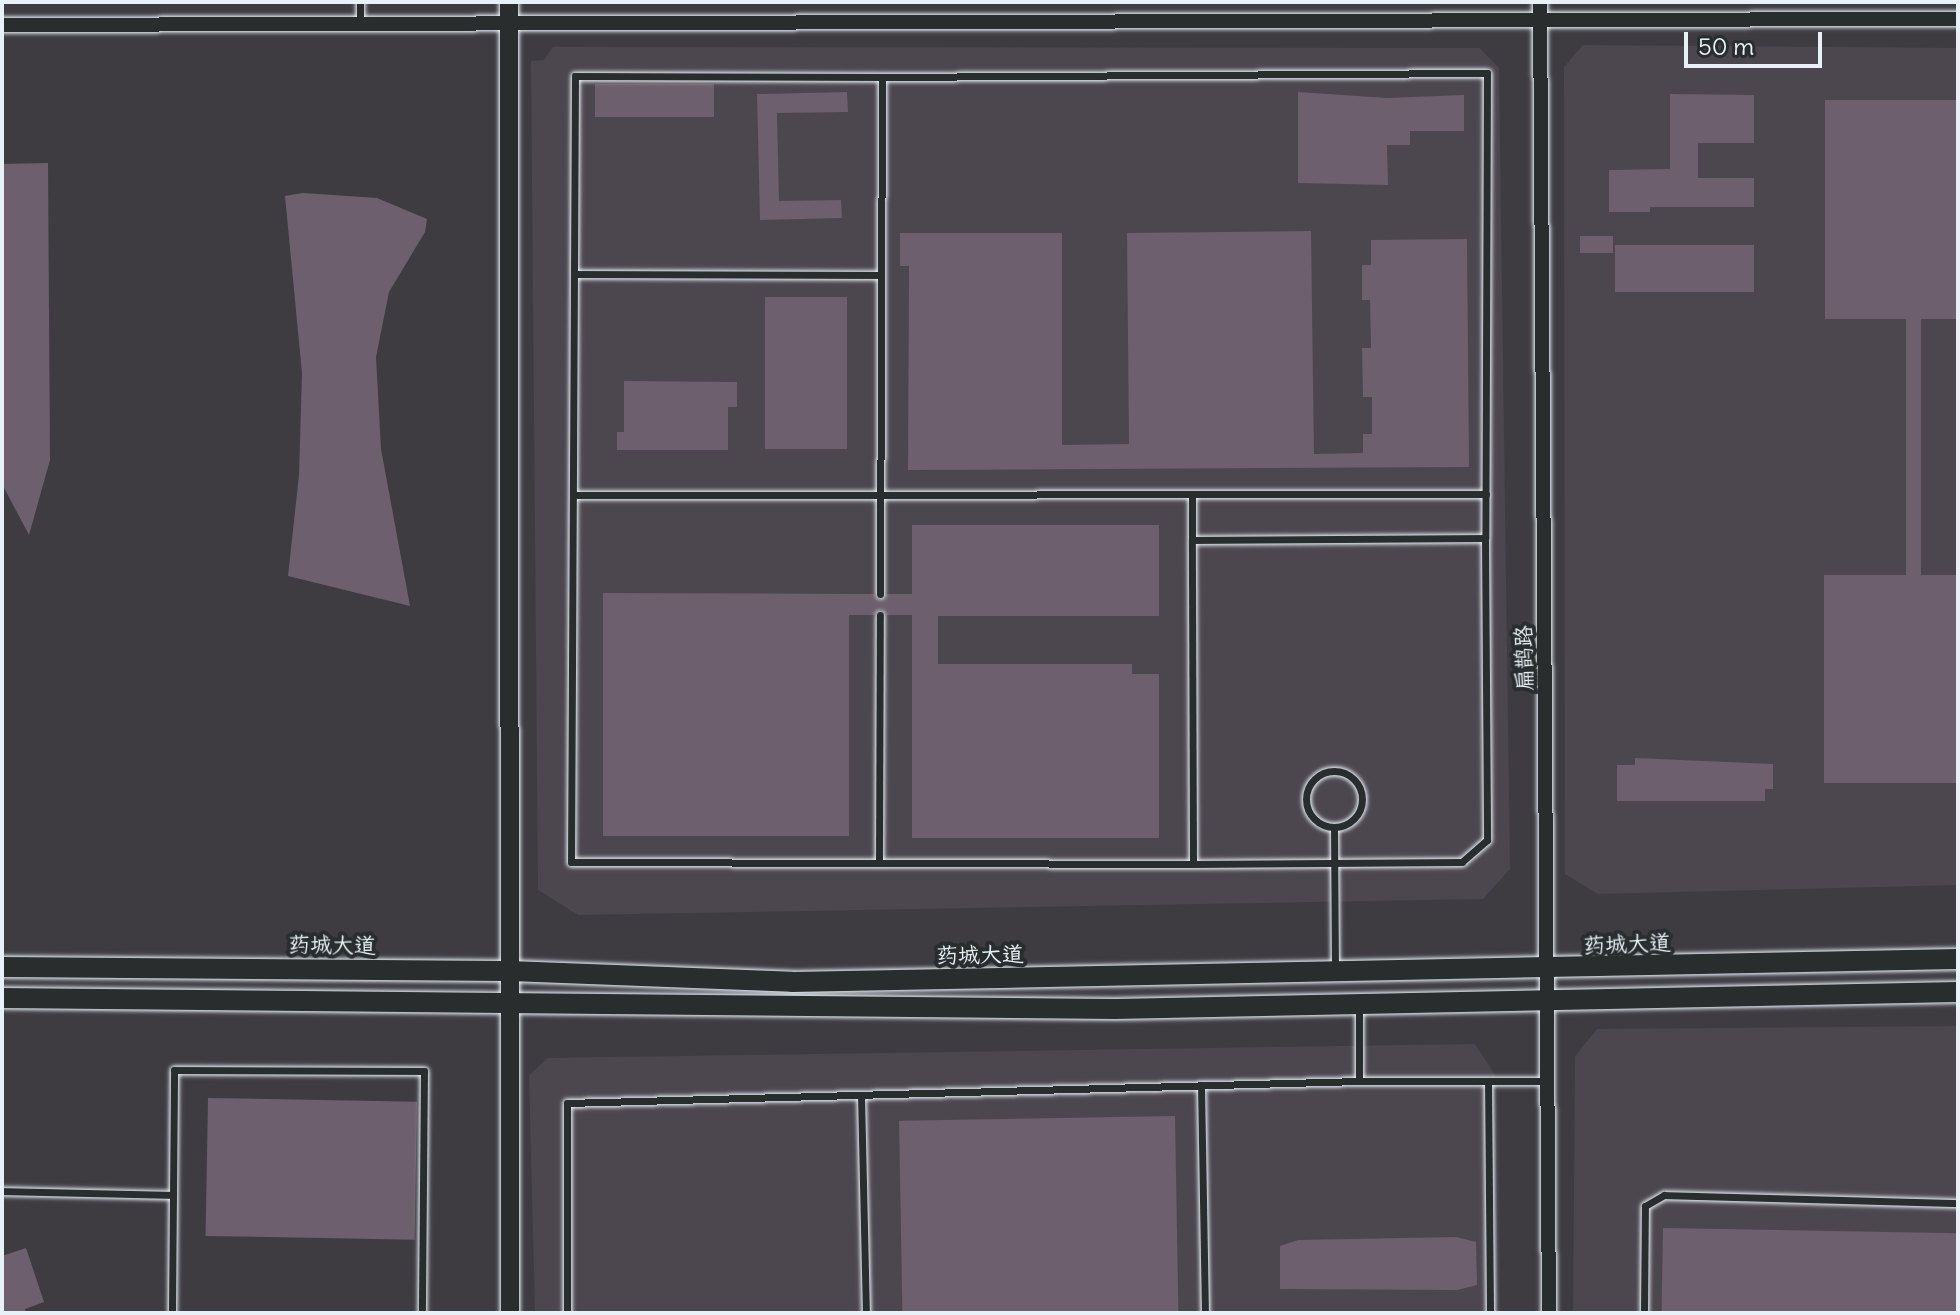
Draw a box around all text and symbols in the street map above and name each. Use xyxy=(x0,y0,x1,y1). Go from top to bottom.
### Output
scale bar xyxy=(1688,16,1826,66)
text: 50 m xyxy=(1698,31,1754,61)
street label: 扁鹊路 xyxy=(1510,625,1538,691)
street label: 药城大道 xyxy=(1583,929,1671,959)
street label: 药城大道 xyxy=(288,931,376,959)
street label: 药城大道 xyxy=(936,941,1024,969)

